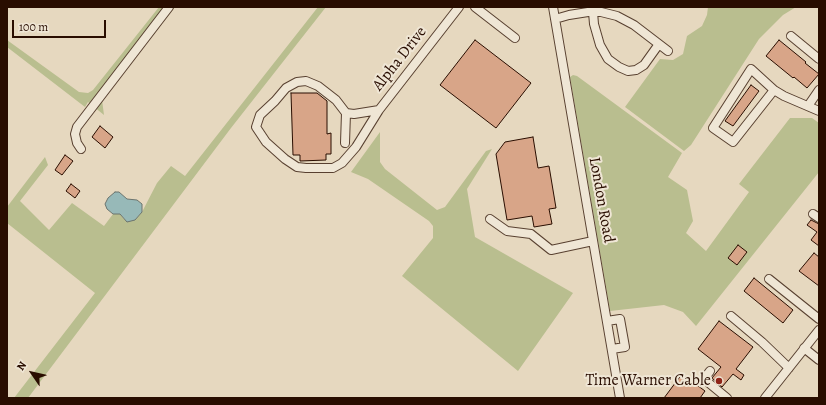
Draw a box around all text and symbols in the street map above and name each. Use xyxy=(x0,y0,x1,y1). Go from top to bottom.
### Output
scale bar xyxy=(14,12,108,38)
text: 100 m xyxy=(19,19,48,35)
street label: Alpha Drive xyxy=(369,23,431,95)
street label: London Road xyxy=(584,156,618,244)
north arrow xyxy=(12,353,52,393)
text: N xyxy=(13,359,30,374)
place label: Time Warner Cable xyxy=(585,371,711,391)
marker: Time Warner Cable xyxy=(714,376,724,386)

